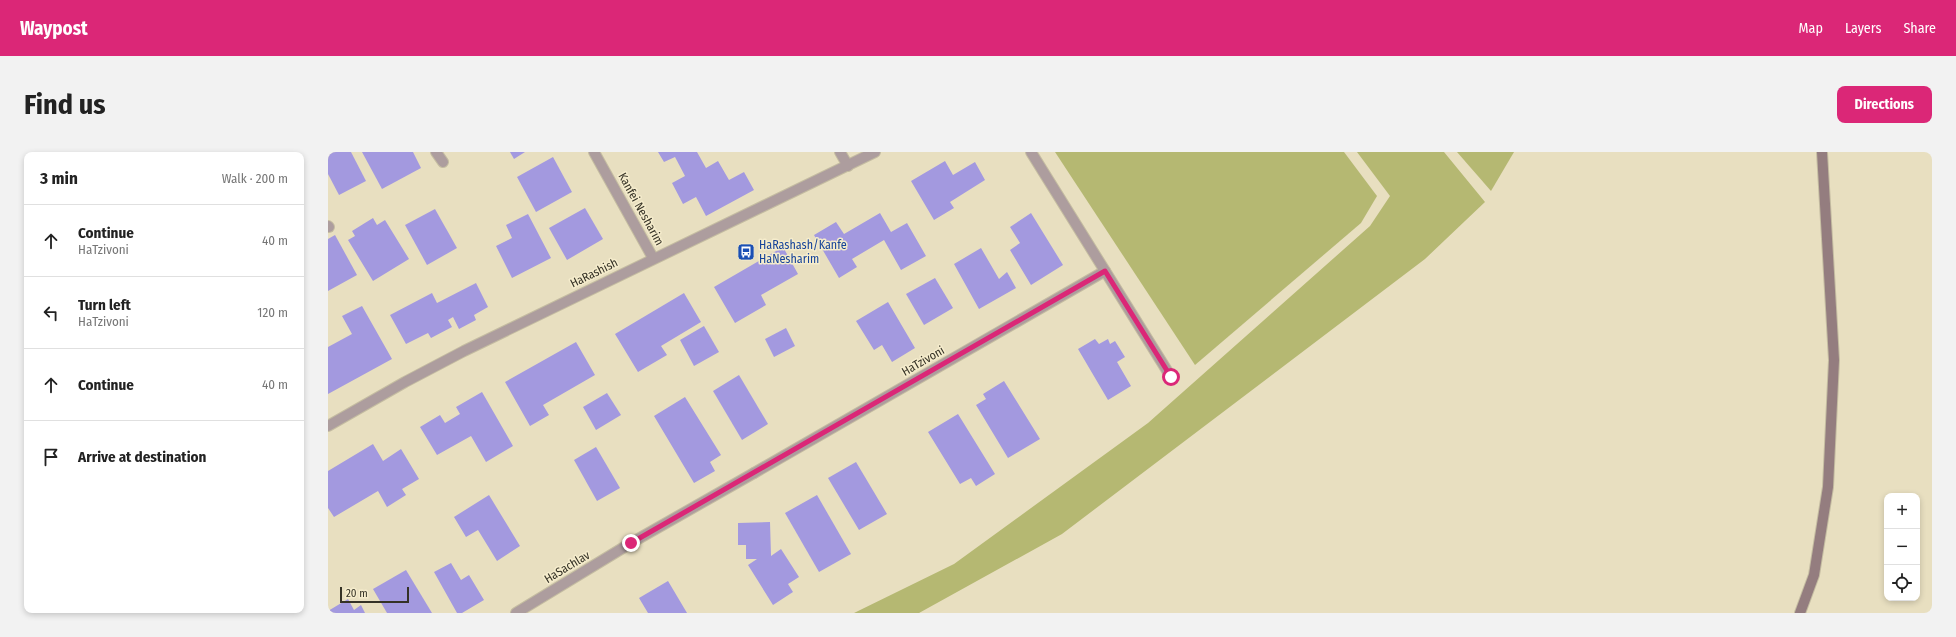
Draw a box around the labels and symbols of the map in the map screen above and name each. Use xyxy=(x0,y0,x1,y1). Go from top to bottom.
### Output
street label: Kanfei Nesharim xyxy=(615,170,667,248)
place label: HaRashash/Kanfe HaNesharim xyxy=(759,238,847,266)
bus stop icon: HaRashash/Kanfe HaNesharim xyxy=(736,242,756,262)
street label: HaRashish xyxy=(568,255,620,291)
street label: HaTzivoni xyxy=(899,343,947,379)
route start xyxy=(1162,368,1180,386)
route end xyxy=(622,534,640,552)
street label: HaSachlav xyxy=(542,548,593,586)
scale bar xyxy=(340,585,409,604)

